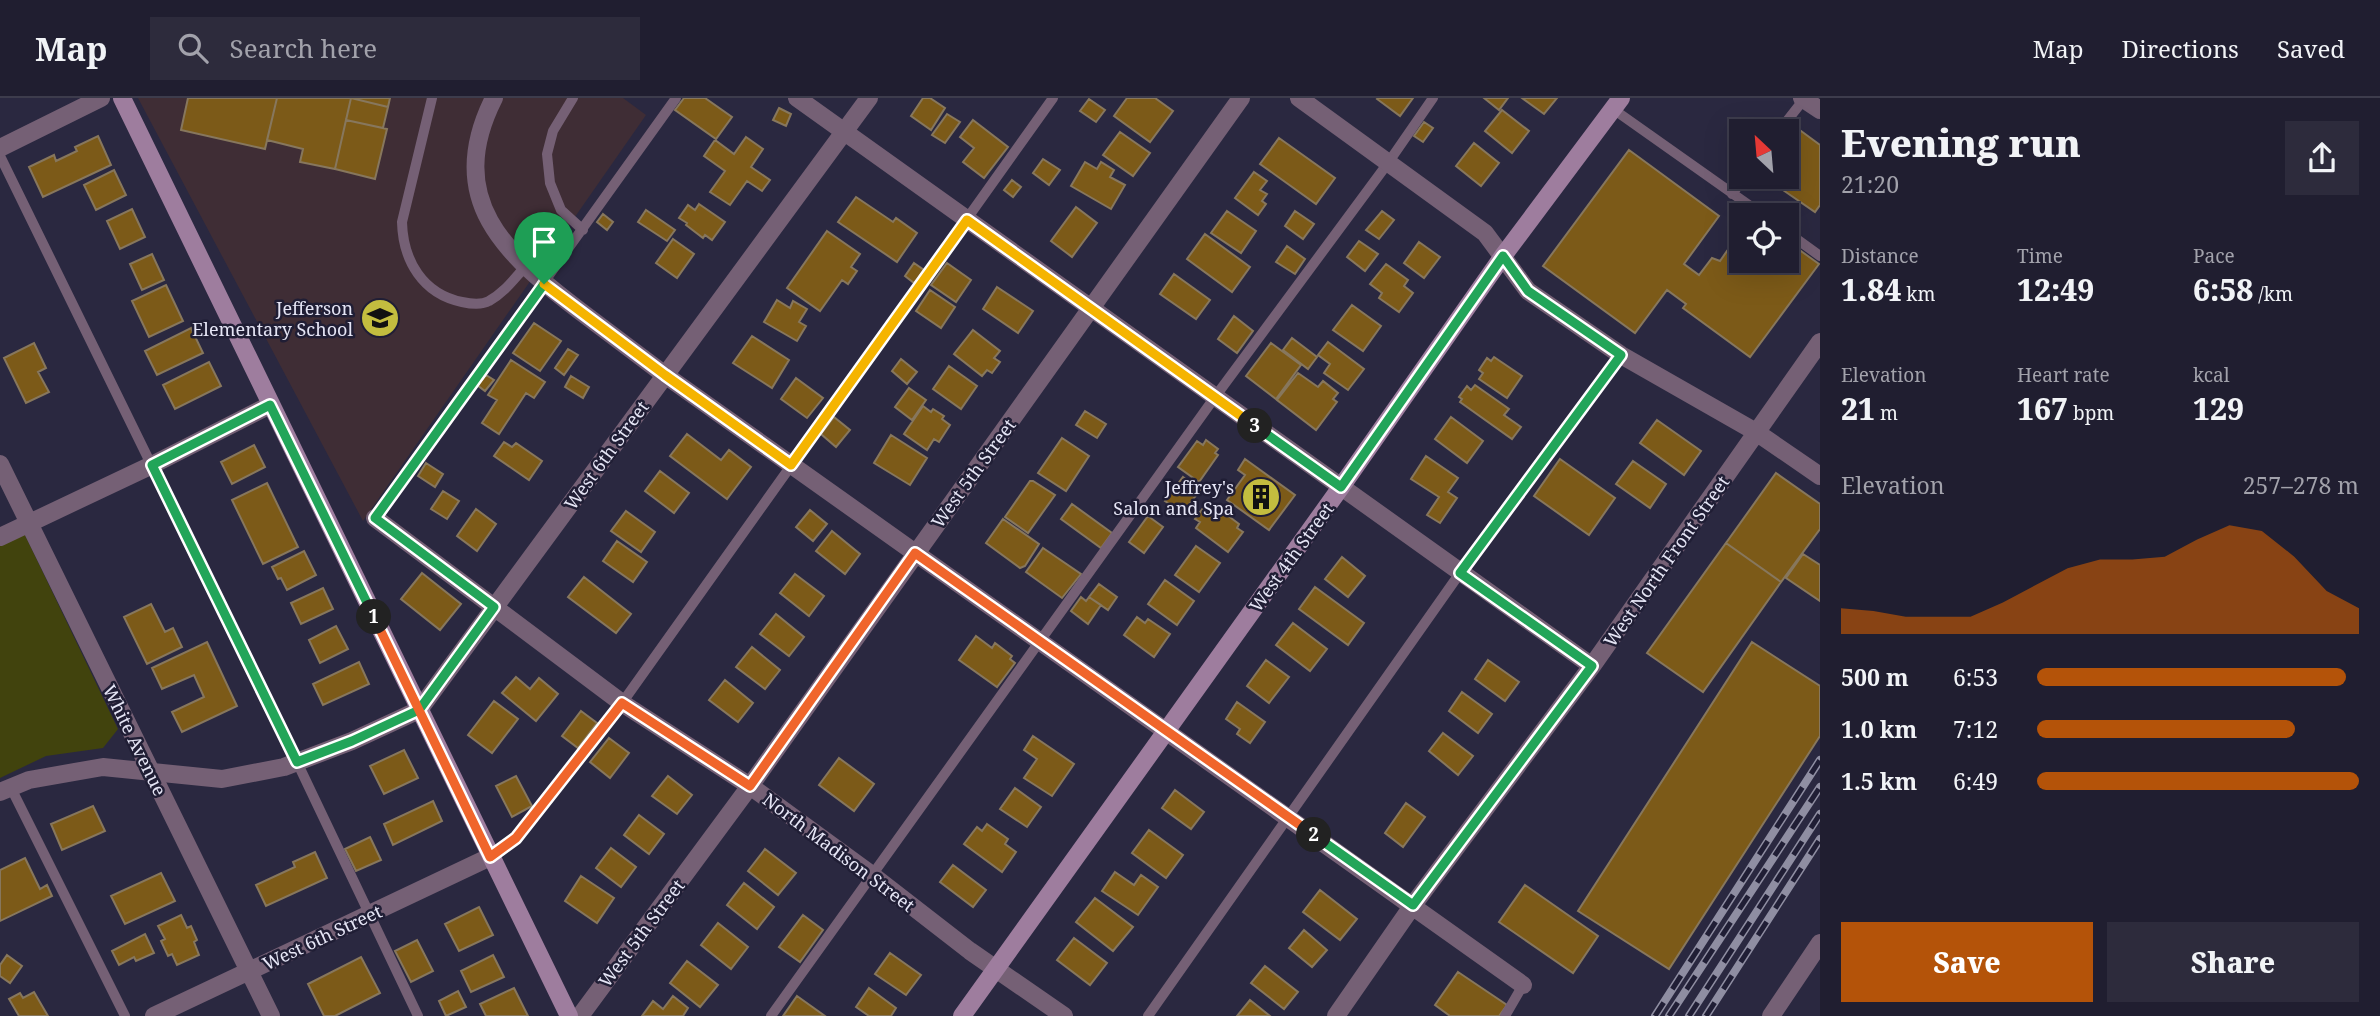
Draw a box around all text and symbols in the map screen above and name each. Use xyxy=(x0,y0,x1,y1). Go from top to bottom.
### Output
search box xyxy=(150,17,640,80)
text: Map xyxy=(35,26,108,71)
icon: search xyxy=(174,29,212,67)
text: Search here xyxy=(230,30,377,66)
text: Map xyxy=(2033,32,2084,65)
text: Directions xyxy=(2122,32,2239,65)
text: Saved xyxy=(2277,32,2345,65)
text: Evening run xyxy=(1841,116,2081,168)
north arrow xyxy=(1729,119,1799,189)
map controls xyxy=(1729,119,1799,273)
button: share xyxy=(2285,121,2359,195)
text: 21:20 xyxy=(1841,168,1899,200)
button: locate xyxy=(1729,203,1799,273)
pin xyxy=(514,212,574,284)
icon: arrive xyxy=(525,223,563,261)
text: Distance xyxy=(1841,243,1919,269)
text: Time xyxy=(2017,243,2063,269)
text: Pace xyxy=(2193,243,2235,269)
text: 1.84 xyxy=(1841,269,1901,310)
text: 12:49 xyxy=(2017,269,2094,310)
text: 6:58 xyxy=(2193,269,2253,310)
text: km xyxy=(1901,281,1935,307)
text: /km xyxy=(2253,281,2293,307)
place label: Jefferson Elementary School xyxy=(192,296,353,341)
school or university icon: Jefferson Elementary School xyxy=(359,297,401,339)
text: Elevation xyxy=(1841,362,1927,388)
text: Heart rate xyxy=(2017,362,2110,388)
text: kcal xyxy=(2193,362,2230,388)
text: 21 xyxy=(1841,388,1875,429)
text: 167 xyxy=(2017,388,2068,429)
text: 129 xyxy=(2193,388,2244,429)
street label: West 6th Street xyxy=(558,396,654,514)
text: m xyxy=(1875,400,1898,426)
text: bpm xyxy=(2068,400,2114,426)
pin: 3 xyxy=(1238,408,1272,444)
text: 3 xyxy=(1249,412,1260,438)
street label: West 5th Street xyxy=(925,414,1021,532)
text: Elevation xyxy=(1841,469,1945,501)
text: 257–278 m xyxy=(2243,469,2359,501)
street label: West North Front Street xyxy=(1598,471,1734,651)
place label: Jeffrey's Salon and Spa xyxy=(1113,475,1234,520)
building icon: Jeffrey's Salon and Spa xyxy=(1240,476,1282,518)
street label: West 4th Street xyxy=(1243,498,1339,616)
pin: 1 xyxy=(356,600,392,634)
text: 1 xyxy=(368,603,379,629)
text: 500 m xyxy=(1841,661,1909,693)
text: 6:53 xyxy=(1953,661,1998,693)
street label: White Avenue xyxy=(98,680,172,800)
text: 1.0 km xyxy=(1841,713,1917,745)
text: 7:12 xyxy=(1953,713,1998,745)
text: 1.5 km xyxy=(1841,765,1917,797)
text: 6:49 xyxy=(1953,765,1998,797)
street label: North Madison Street xyxy=(758,787,920,917)
pin: 2 xyxy=(1296,818,1332,852)
text: 2 xyxy=(1308,821,1319,847)
street label: West 5th Street xyxy=(593,874,689,992)
street label: West 6th Street xyxy=(258,899,386,975)
button: Save xyxy=(1841,922,2093,1002)
button: Share xyxy=(2107,922,2359,1002)

